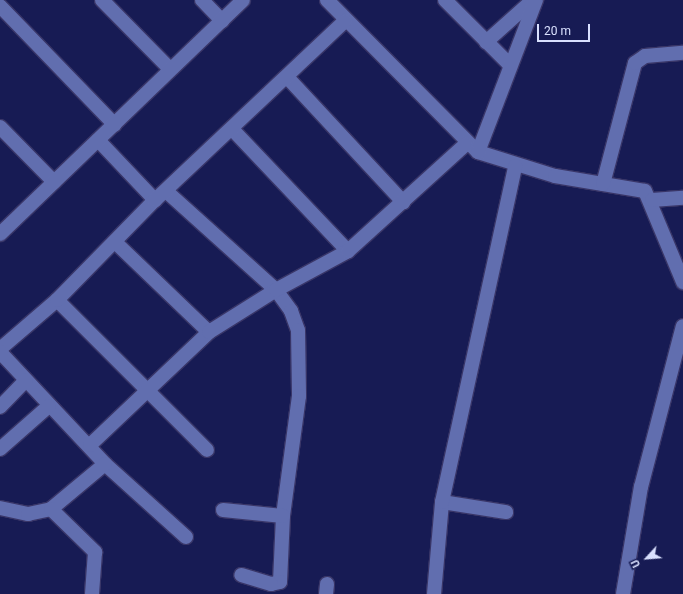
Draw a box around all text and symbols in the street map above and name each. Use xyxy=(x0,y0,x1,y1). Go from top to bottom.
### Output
scale bar xyxy=(539,16,592,42)
text: 20 m xyxy=(544,24,571,38)
north arrow xyxy=(627,538,667,578)
text: U xyxy=(628,557,643,570)

